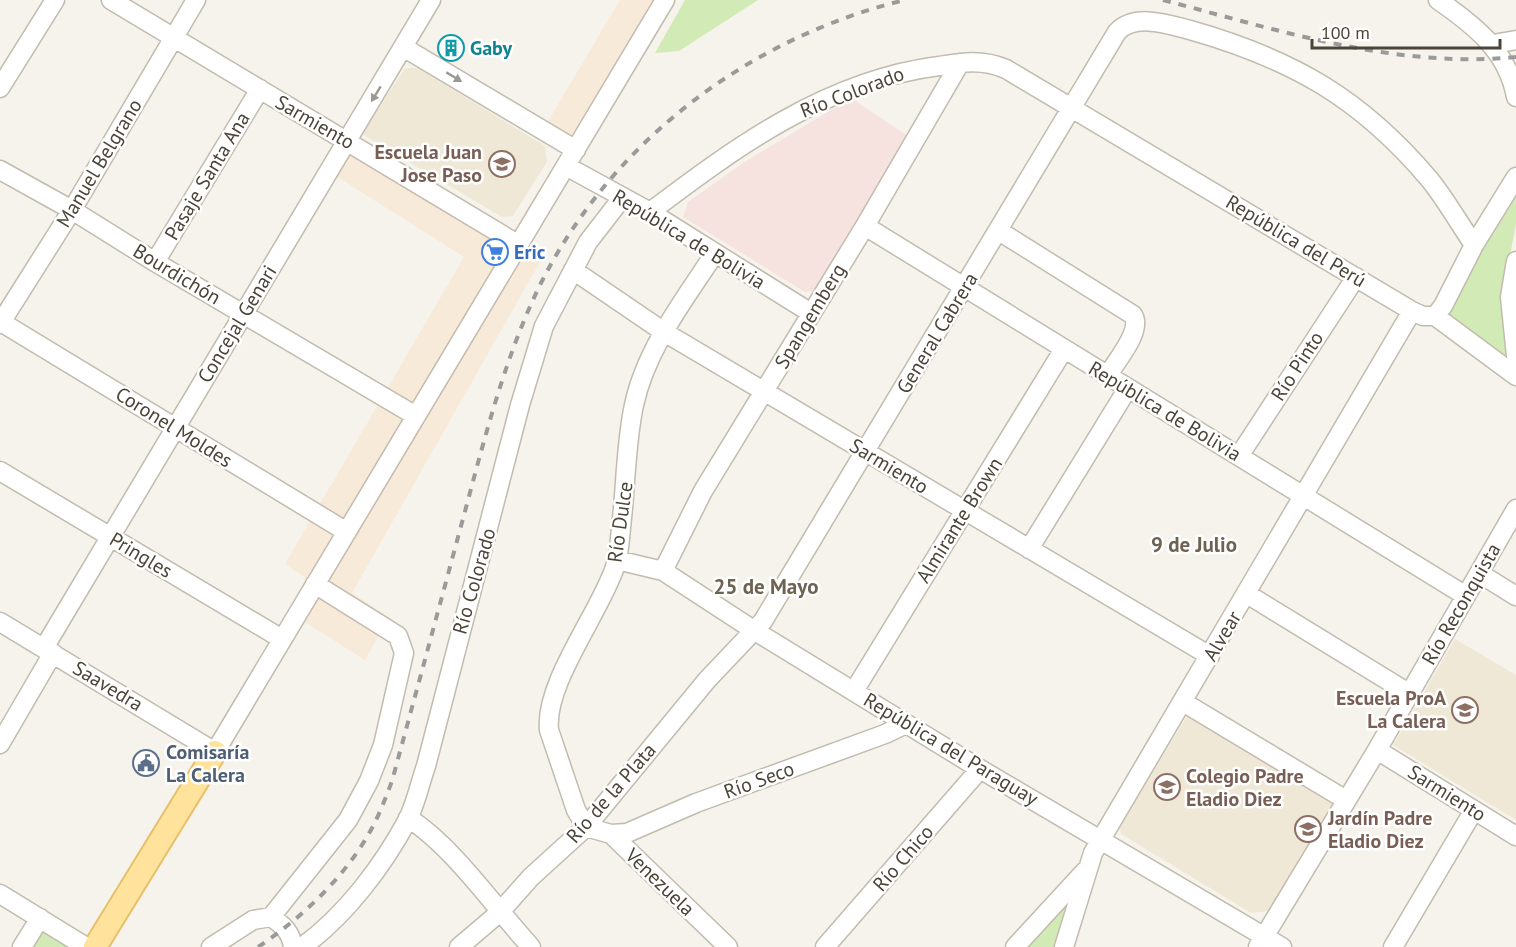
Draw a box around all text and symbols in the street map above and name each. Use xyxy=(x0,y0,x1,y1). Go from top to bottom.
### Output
scale bar xyxy=(1312,12,1500,50)
text: 100 m xyxy=(1321,21,1370,44)
building icon: Gaby xyxy=(436,33,466,63)
place label: Gaby xyxy=(470,35,513,61)
street label: Río Colorado xyxy=(796,60,908,124)
one-way arrow xyxy=(446,72,462,83)
one-way arrow xyxy=(370,86,381,102)
street label: Sarmiento xyxy=(271,89,359,155)
street label: Manuel Belgrano xyxy=(50,94,148,232)
street label: Pasaje Santa Ana xyxy=(159,107,255,245)
place label: Escuela Juan Jose Paso xyxy=(374,139,482,188)
school or university icon: Escuela Juan Jose Paso xyxy=(487,149,517,179)
street label: República de Bolivia xyxy=(608,183,770,295)
street label: República del Perú xyxy=(1221,189,1371,293)
supermarket icon: Eric xyxy=(480,237,510,267)
street label: Bourdichón xyxy=(128,238,226,310)
place label: Eric xyxy=(514,239,546,265)
street label: Spangemberg xyxy=(768,259,852,373)
street label: Concejal Genari xyxy=(192,260,282,388)
street label: General Cabrera xyxy=(891,268,983,398)
street label: Río Pinto xyxy=(1265,326,1329,406)
street label: República de Bolivia xyxy=(1084,355,1246,467)
street label: Coronel Moldes xyxy=(111,381,237,473)
street label: Sarmiento xyxy=(845,432,933,500)
street label: Almirante Brown xyxy=(910,452,1008,588)
street label: Río Dulce xyxy=(601,480,639,564)
street label: Río Colorado xyxy=(446,525,502,637)
street label: Pringles xyxy=(105,526,177,584)
district label: 9 de Julio xyxy=(1151,531,1237,558)
street label: Río Reconquista xyxy=(1416,539,1506,669)
district label: 25 de Mayo xyxy=(714,573,818,600)
street label: Alvear xyxy=(1197,606,1247,666)
street label: Saavedra xyxy=(68,655,148,717)
place label: Escuela ProA La Calera xyxy=(1336,685,1447,734)
street label: República del Paraguay xyxy=(859,687,1044,812)
school or university icon: Escuela ProA La Calera xyxy=(1450,695,1480,725)
street label: Río de la Plata xyxy=(560,738,662,848)
place label: Comisaría La Calera xyxy=(166,739,249,788)
public building icon: Comisaría La Calera xyxy=(131,748,161,778)
street label: Río Seco xyxy=(720,755,798,805)
street label: Sarmiento xyxy=(1403,759,1491,827)
place label: Colegio Padre Eladio Diez xyxy=(1186,763,1304,812)
school or university icon: Colegio Padre Eladio Diez xyxy=(1152,772,1182,802)
place label: Jardín Padre Eladio Diez xyxy=(1327,805,1432,854)
school or university icon: Jardín Padre Eladio Diez xyxy=(1293,814,1323,844)
street label: Río Chico xyxy=(867,819,939,897)
street label: Venezuela xyxy=(619,842,700,922)

